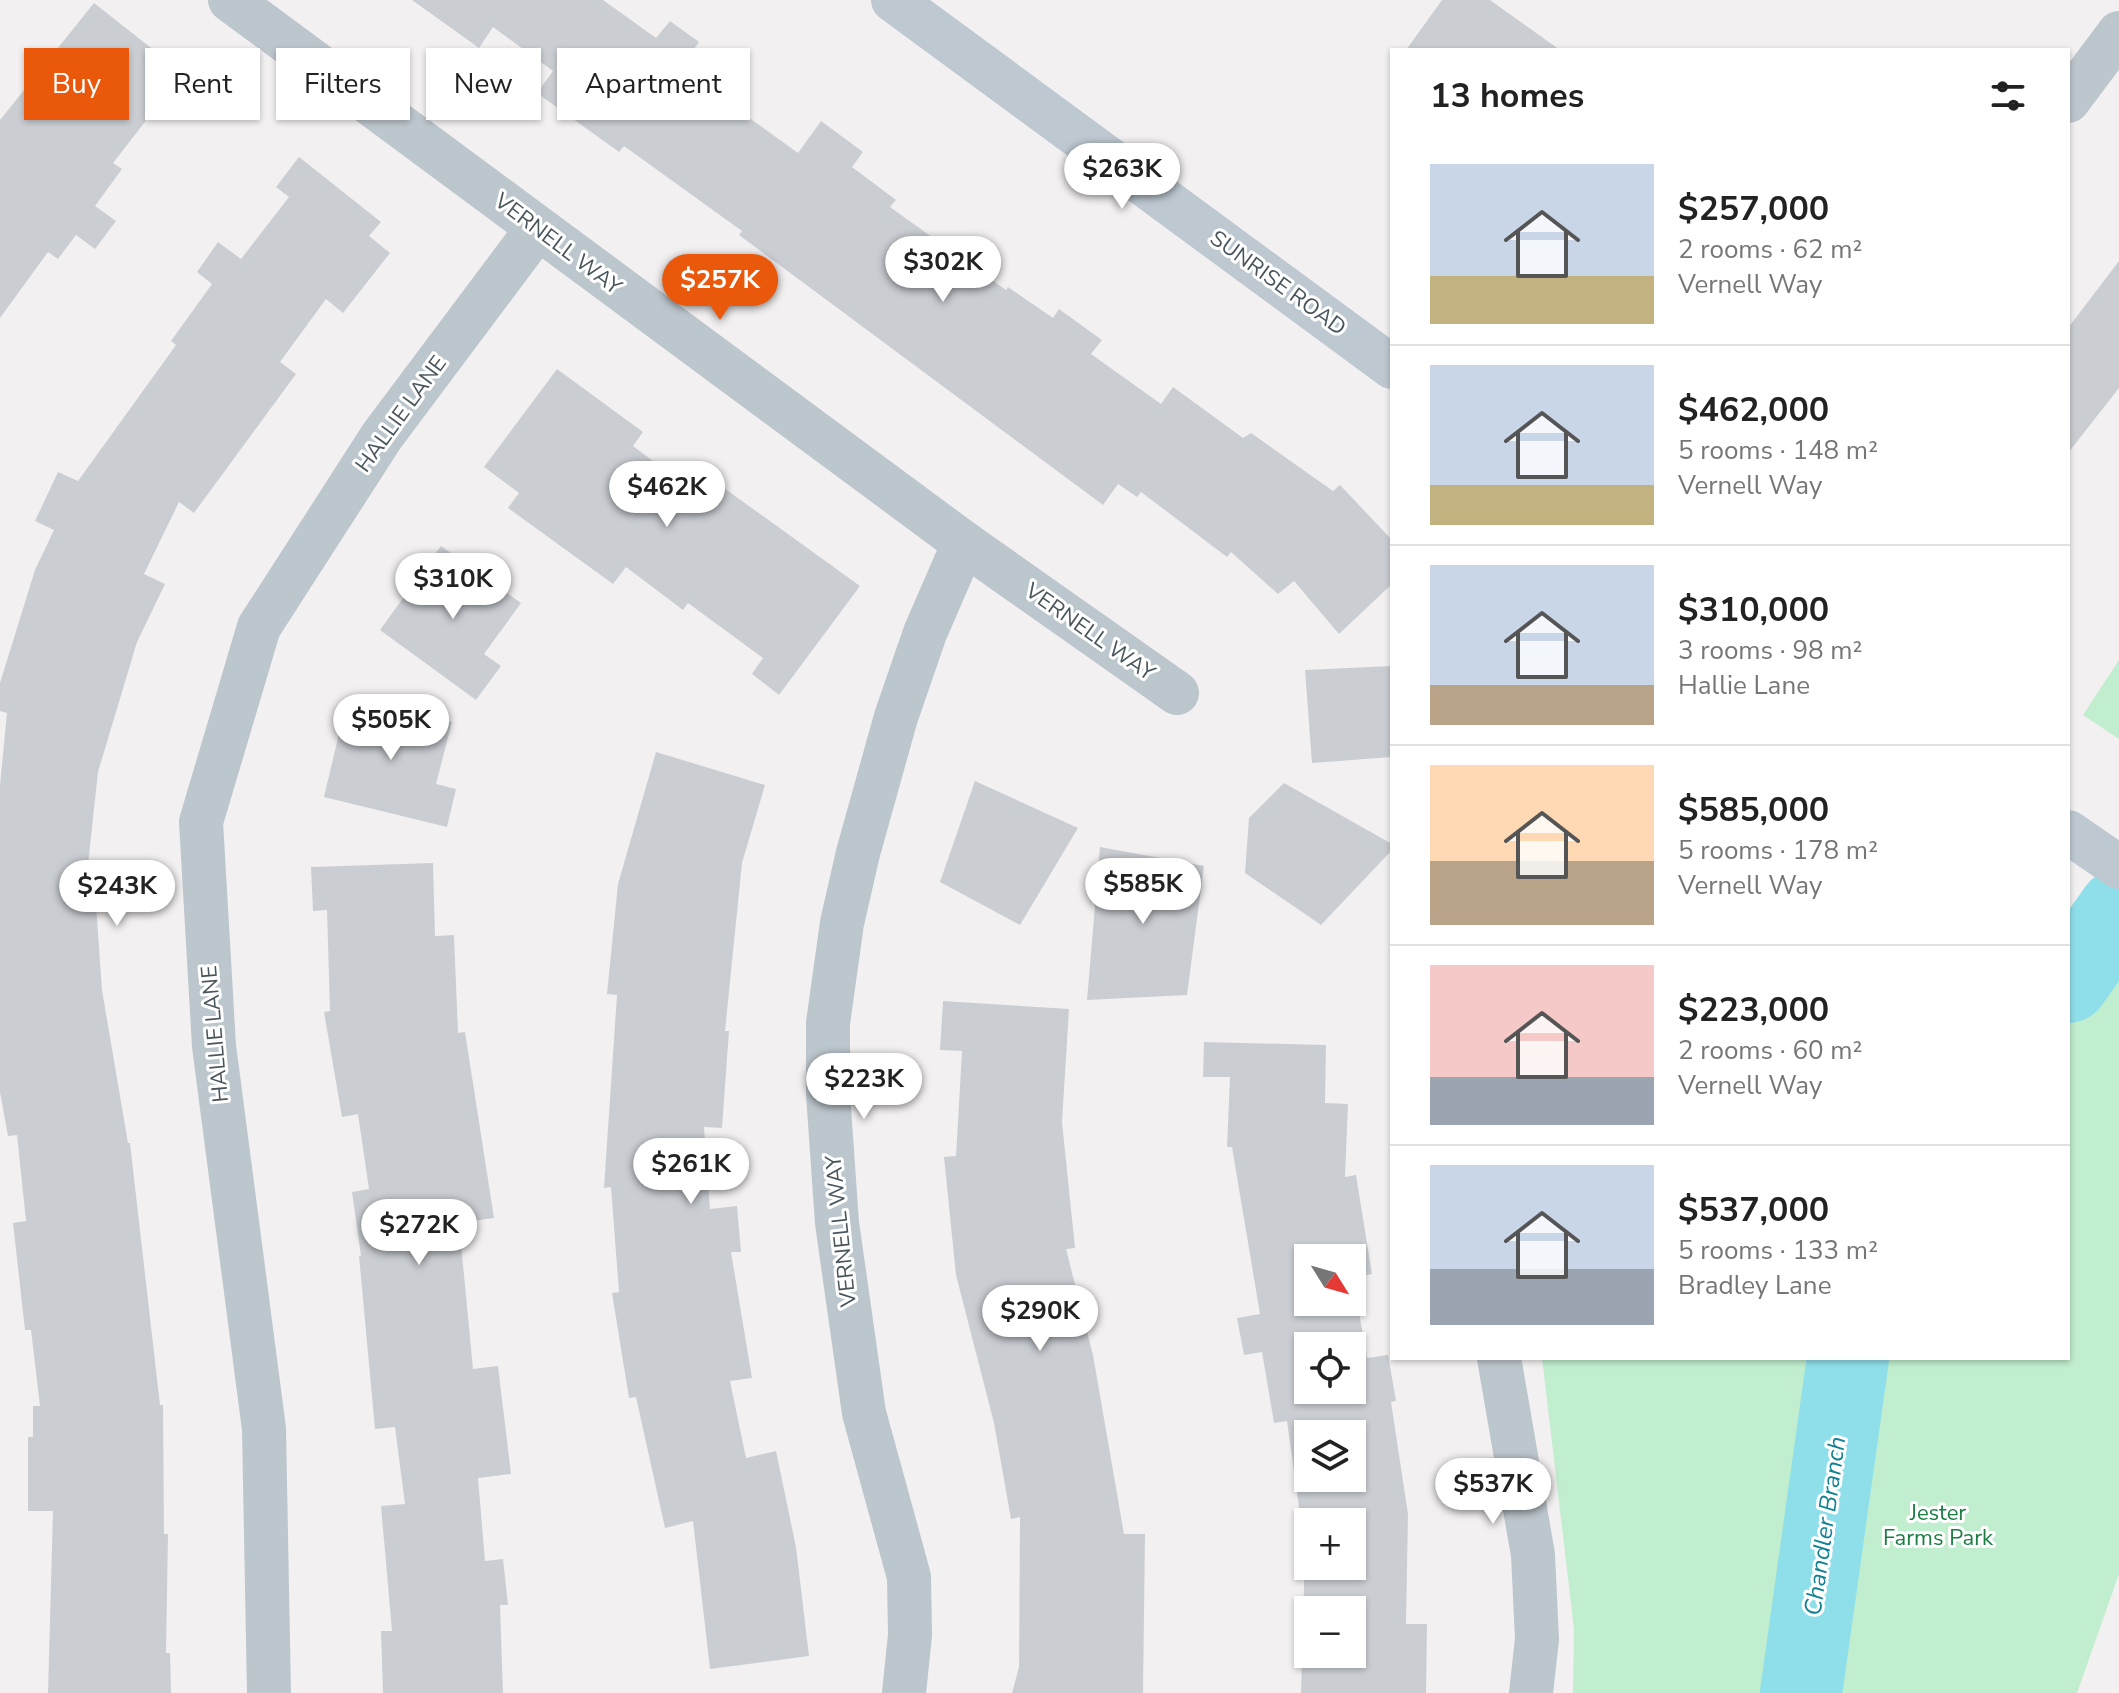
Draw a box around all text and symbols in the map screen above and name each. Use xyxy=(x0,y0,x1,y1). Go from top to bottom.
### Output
chip: Buy xyxy=(24,48,129,120)
chip: Rent xyxy=(145,48,260,120)
chip: Filters xyxy=(276,48,410,120)
chip: New xyxy=(426,48,541,120)
chip: Apartment xyxy=(557,48,750,120)
text: 13 homes xyxy=(1430,73,1584,119)
icon: filters xyxy=(1986,74,2030,118)
pin: $263K xyxy=(1066,143,1178,211)
text: $263K xyxy=(1082,151,1162,186)
street label: VERNELL WAY xyxy=(487,186,628,302)
text: $257,000 xyxy=(1678,186,1829,232)
icon: home xyxy=(1494,196,1590,292)
street label: SUNRISE ROAD xyxy=(1204,223,1352,343)
text: 2 rooms · 62 m² xyxy=(1678,232,1862,267)
pin: $302K xyxy=(887,236,999,304)
text: $302K xyxy=(903,244,983,279)
pin: $257K xyxy=(664,254,776,322)
text: $257K xyxy=(680,262,760,297)
text: Vernell Way xyxy=(1678,267,1822,302)
street label: HALLIE LANE xyxy=(348,350,454,478)
text: $462,000 xyxy=(1678,387,1829,433)
icon: home xyxy=(1494,397,1590,493)
text: 5 rooms · 148 m² xyxy=(1678,433,1878,468)
pin: $462K xyxy=(611,461,723,529)
text: Vernell Way xyxy=(1678,468,1822,503)
text: $462K xyxy=(627,469,707,504)
pin: $310K xyxy=(397,553,509,621)
text: $310K xyxy=(413,561,493,596)
street label: VERNELL WAY xyxy=(1018,576,1162,688)
text: $310,000 xyxy=(1678,587,1829,633)
icon: home xyxy=(1494,597,1590,693)
text: 3 rooms · 98 m² xyxy=(1678,633,1862,668)
text: Hallie Lane xyxy=(1678,668,1810,703)
pin: $505K xyxy=(335,694,447,762)
text: $505K xyxy=(351,702,431,737)
text: $585,000 xyxy=(1678,787,1829,833)
icon: home xyxy=(1494,797,1590,893)
text: 5 rooms · 178 m² xyxy=(1678,833,1878,868)
pin: $585K xyxy=(1087,858,1199,926)
pin: $243K xyxy=(61,860,173,928)
text: $585K xyxy=(1103,866,1183,901)
text: $243K xyxy=(77,868,157,903)
text: Vernell Way xyxy=(1678,868,1822,903)
street label: HALLIE LANE xyxy=(194,964,236,1104)
text: $223,000 xyxy=(1678,987,1829,1033)
icon: home xyxy=(1494,997,1590,1093)
text: 2 rooms · 60 m² xyxy=(1678,1033,1862,1068)
pin: $223K xyxy=(808,1053,920,1121)
text: $223K xyxy=(824,1061,904,1096)
text: Vernell Way xyxy=(1678,1068,1822,1103)
pin: $261K xyxy=(635,1138,747,1206)
text: $261K xyxy=(651,1146,731,1181)
street label: VERNELL WAY xyxy=(818,1153,864,1309)
text: $537,000 xyxy=(1678,1187,1829,1233)
icon: home xyxy=(1494,1197,1590,1293)
pin: $272K xyxy=(363,1199,475,1267)
text: $272K xyxy=(379,1207,459,1242)
text: 5 rooms · 133 m² xyxy=(1678,1233,1878,1268)
north arrow xyxy=(1294,1244,1366,1316)
map controls xyxy=(1294,1244,1366,1668)
text: Bradley Lane xyxy=(1678,1268,1831,1303)
pin: $290K xyxy=(984,1285,1096,1353)
text: $290K xyxy=(1000,1293,1080,1328)
button: locate xyxy=(1294,1332,1366,1404)
button: layers xyxy=(1294,1420,1366,1492)
water label: Chandler Branch xyxy=(1797,1434,1853,1618)
pin: $537K xyxy=(1437,1458,1549,1526)
text: $537K xyxy=(1453,1466,1533,1501)
park label: Jester Farms Park xyxy=(1883,1498,1994,1553)
button: + xyxy=(1294,1508,1366,1580)
button: − xyxy=(1294,1596,1366,1668)

